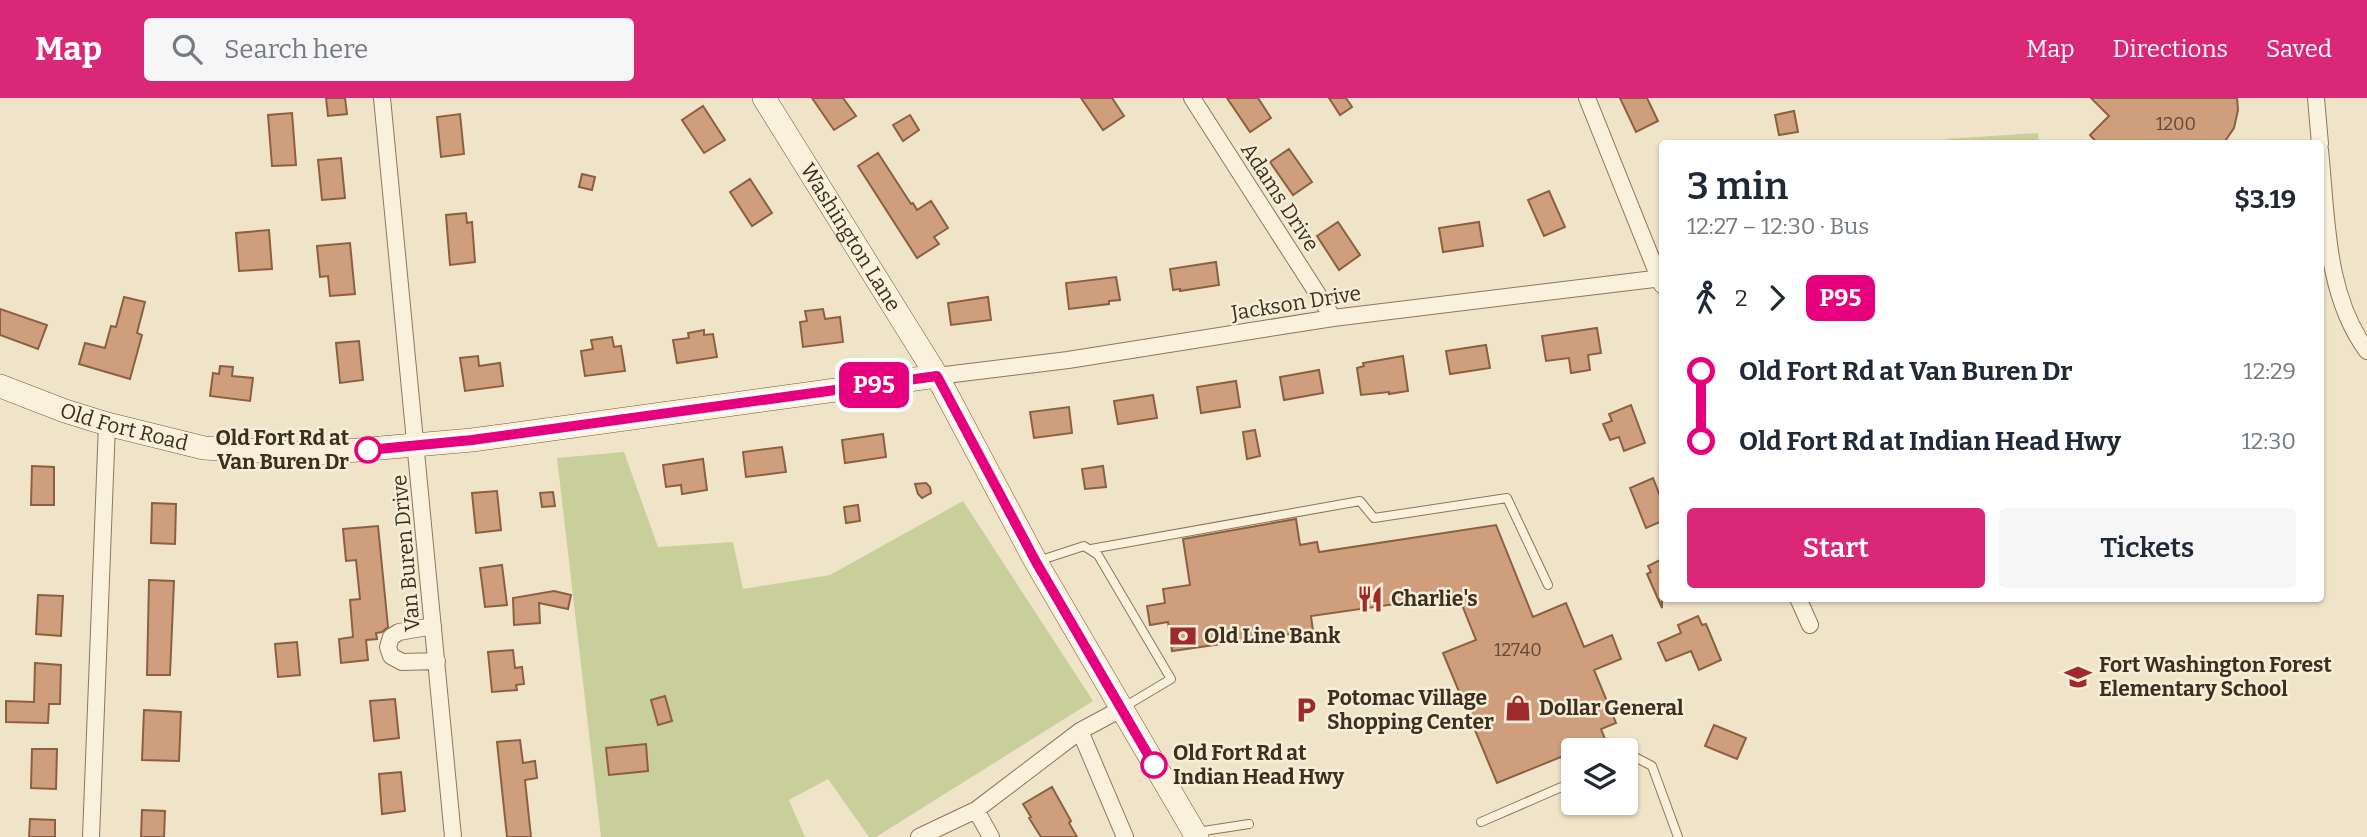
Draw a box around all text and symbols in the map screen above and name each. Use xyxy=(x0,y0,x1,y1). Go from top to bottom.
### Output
search box xyxy=(144,18,634,81)
text: Map xyxy=(35,29,102,69)
icon: search xyxy=(168,30,206,68)
text: Search here xyxy=(224,34,368,65)
text: Map xyxy=(2026,35,2075,63)
text: Directions xyxy=(2113,35,2228,63)
text: Saved xyxy=(2266,35,2332,63)
house number: 1200 xyxy=(2156,113,2196,135)
street label: Adams Drive xyxy=(1235,138,1325,256)
street label: Washington Lane xyxy=(795,158,907,316)
text: 3 min xyxy=(1687,163,1788,209)
text: $3.19 xyxy=(2234,184,2296,215)
text: 12:27 – 12:30 · Bus xyxy=(1687,212,1869,240)
icon: walk xyxy=(1687,279,1725,317)
icon: forward xyxy=(1758,279,1796,317)
street label: Jackson Drive xyxy=(1228,280,1363,326)
text: 2 xyxy=(1735,284,1748,312)
text: P95 xyxy=(1820,284,1861,312)
text: Old Fort Rd at Van Buren Dr xyxy=(1739,356,2072,387)
text: 12:29 xyxy=(2243,357,2296,385)
line badge: P95 xyxy=(834,362,914,408)
text: P95 xyxy=(853,371,895,399)
street label: Old Fort Road xyxy=(57,397,191,457)
place label: Old Fort Rd at Van Buren Dr xyxy=(216,425,350,475)
text: Old Fort Rd at Indian Head Hwy xyxy=(1739,426,2121,457)
text: 12:30 xyxy=(2241,427,2296,455)
marker: Old Fort Rd at Van Buren Dr xyxy=(355,437,381,463)
street label: Van Buren Drive xyxy=(386,473,426,633)
button: Start xyxy=(1687,508,1985,588)
button: Tickets xyxy=(1999,508,2296,588)
restaurant icon: Charlie's xyxy=(1355,584,1385,614)
place label: Charlie's xyxy=(1391,586,1478,612)
bank icon: Old Line Bank xyxy=(1168,621,1198,651)
place label: Old Line Bank xyxy=(1204,623,1341,649)
house number: 12740 xyxy=(1494,639,1542,661)
place label: Fort Washington Forest Elementary School xyxy=(2099,652,2332,702)
school or university icon: Fort Washington Forest Elementary School xyxy=(2063,662,2093,692)
place label: Potomac Village Shopping Center xyxy=(1327,685,1494,735)
shop icon: Dollar General xyxy=(1503,693,1533,723)
parking icon: Potomac Village Shopping Center xyxy=(1291,695,1321,725)
place label: Dollar General xyxy=(1539,695,1684,721)
map controls xyxy=(1561,738,1638,815)
button: layers xyxy=(1561,738,1638,815)
place label: Old Fort Rd at Indian Head Hwy xyxy=(1173,740,1345,790)
marker: Old Fort Rd at Indian Head Hwy xyxy=(1141,752,1167,778)

